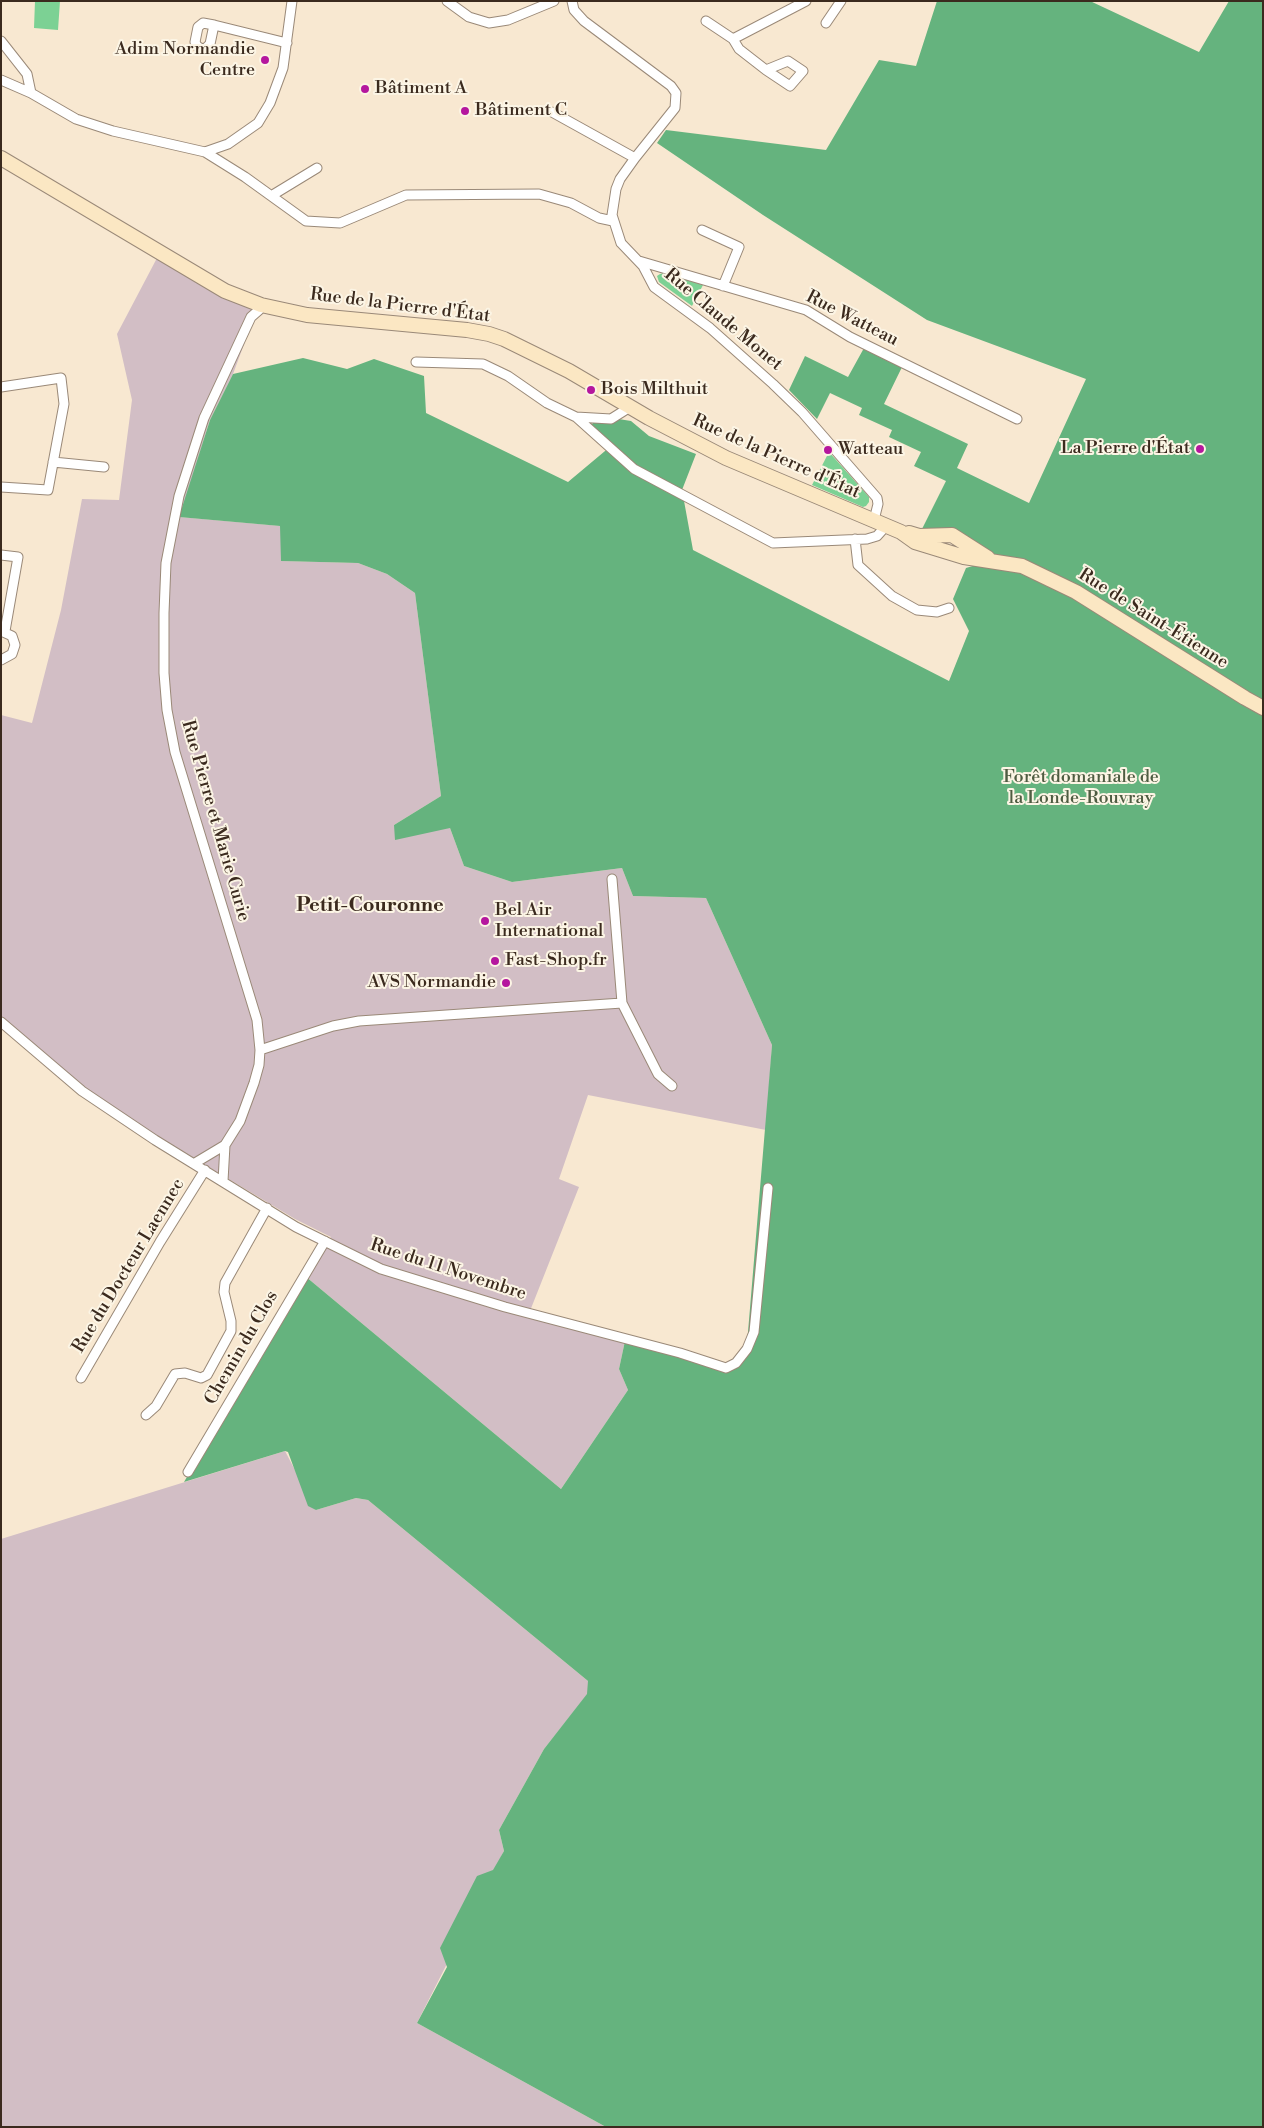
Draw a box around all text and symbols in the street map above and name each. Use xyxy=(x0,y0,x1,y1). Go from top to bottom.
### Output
place label: Adim Normandie Centre xyxy=(115,39,255,82)
marker: Adim Normandie Centre xyxy=(259,54,271,66)
place label: Bâtiment A xyxy=(375,78,467,100)
marker: Bâtiment A xyxy=(359,83,371,95)
place label: Bâtiment C xyxy=(475,100,567,122)
marker: Bâtiment C xyxy=(459,105,471,117)
street label: Rue Claude Monet xyxy=(659,264,787,376)
street label: Rue de la Pierre d'État xyxy=(309,284,491,328)
street label: Rue Watteau xyxy=(802,286,902,352)
place label: Bois Milthuit xyxy=(601,379,708,401)
marker: Bois Milthuit xyxy=(585,384,597,396)
street label: Rue de la Pierre d'État xyxy=(689,410,863,504)
place label: La Pierre d'État xyxy=(1061,438,1190,460)
place label: Watteau xyxy=(838,439,903,461)
marker: La Pierre d'État xyxy=(1194,443,1206,455)
marker: Watteau xyxy=(822,444,834,456)
street label: Rue de Saint-Étienne xyxy=(1074,564,1232,674)
street label: Rue Pierre et Marie Curie xyxy=(176,718,254,924)
park label: Forêt domaniale de la Londe-Rouvray xyxy=(1003,767,1159,810)
district label: Petit-Couronne xyxy=(296,894,444,918)
place label: Bel Air International xyxy=(495,900,603,942)
marker: Bel Air International xyxy=(479,915,491,927)
place label: Fast-Shop.fr xyxy=(505,950,607,972)
marker: Fast-Shop.fr xyxy=(489,955,501,967)
place label: AVS Normandie xyxy=(367,972,496,994)
marker: AVS Normandie xyxy=(500,977,512,989)
street label: Rue du Docteur Laennec xyxy=(68,1175,190,1357)
street label: Rue du 11 Novembre xyxy=(367,1235,529,1305)
street label: Chemin du Clos xyxy=(201,1287,283,1409)

